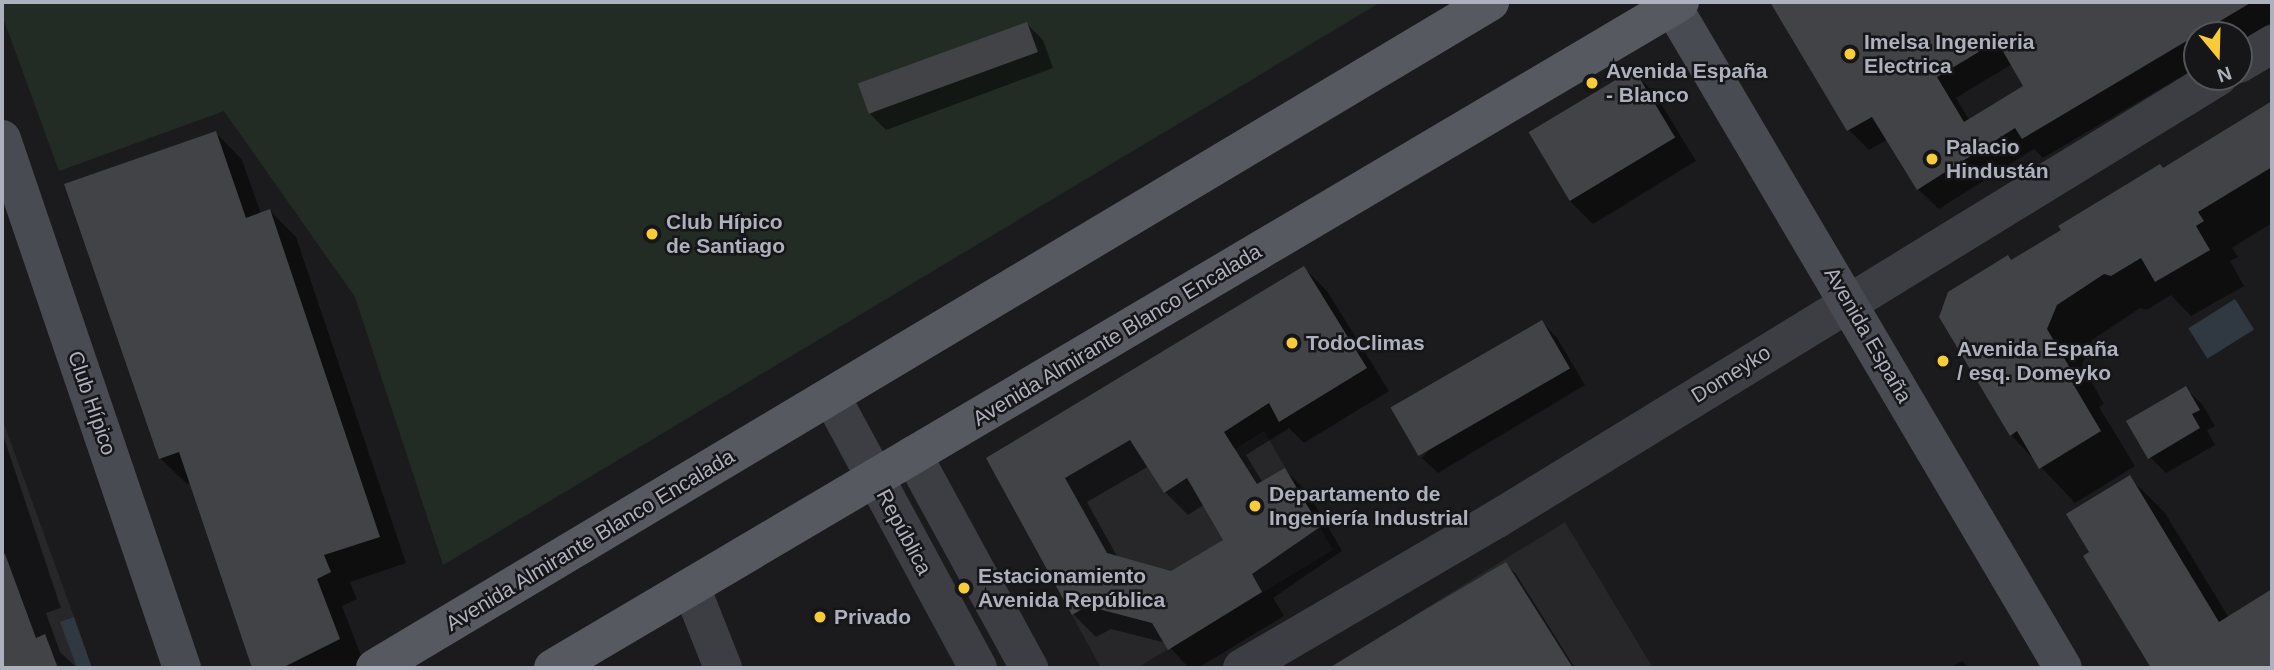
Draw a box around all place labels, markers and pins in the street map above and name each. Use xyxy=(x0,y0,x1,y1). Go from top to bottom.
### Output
place label: Imelsa Ingenieria Electrica xyxy=(1864,29,2034,79)
marker: Imelsa Ingenieria Electrica xyxy=(1842,46,1858,62)
place label: Avenida España - Blanco xyxy=(1606,58,1767,108)
marker: Avenida España - Blanco xyxy=(1584,75,1600,91)
place label: Palacio Hindustán xyxy=(1946,134,2049,184)
marker: Palacio Hindustán xyxy=(1924,151,1940,167)
place label: Club Hípico de Santiago xyxy=(666,209,785,259)
marker: Club Hípico de Santiago xyxy=(644,226,660,242)
place label: TodoClimas xyxy=(1306,330,1425,356)
marker: TodoClimas xyxy=(1284,335,1300,351)
place label: Avenida España / esq. Domeyko xyxy=(1957,336,2118,386)
marker: Avenida España / esq. Domeyko xyxy=(1935,353,1951,369)
place label: Departamento de Ingeniería Industrial xyxy=(1269,481,1469,531)
marker: Departamento de Ingeniería Industrial xyxy=(1247,498,1263,514)
place label: Estacionamiento Avenida República xyxy=(978,563,1165,613)
marker: Estacionamiento Avenida República xyxy=(956,580,972,596)
place label: Privado xyxy=(834,604,911,630)
marker: Privado xyxy=(812,609,828,625)

